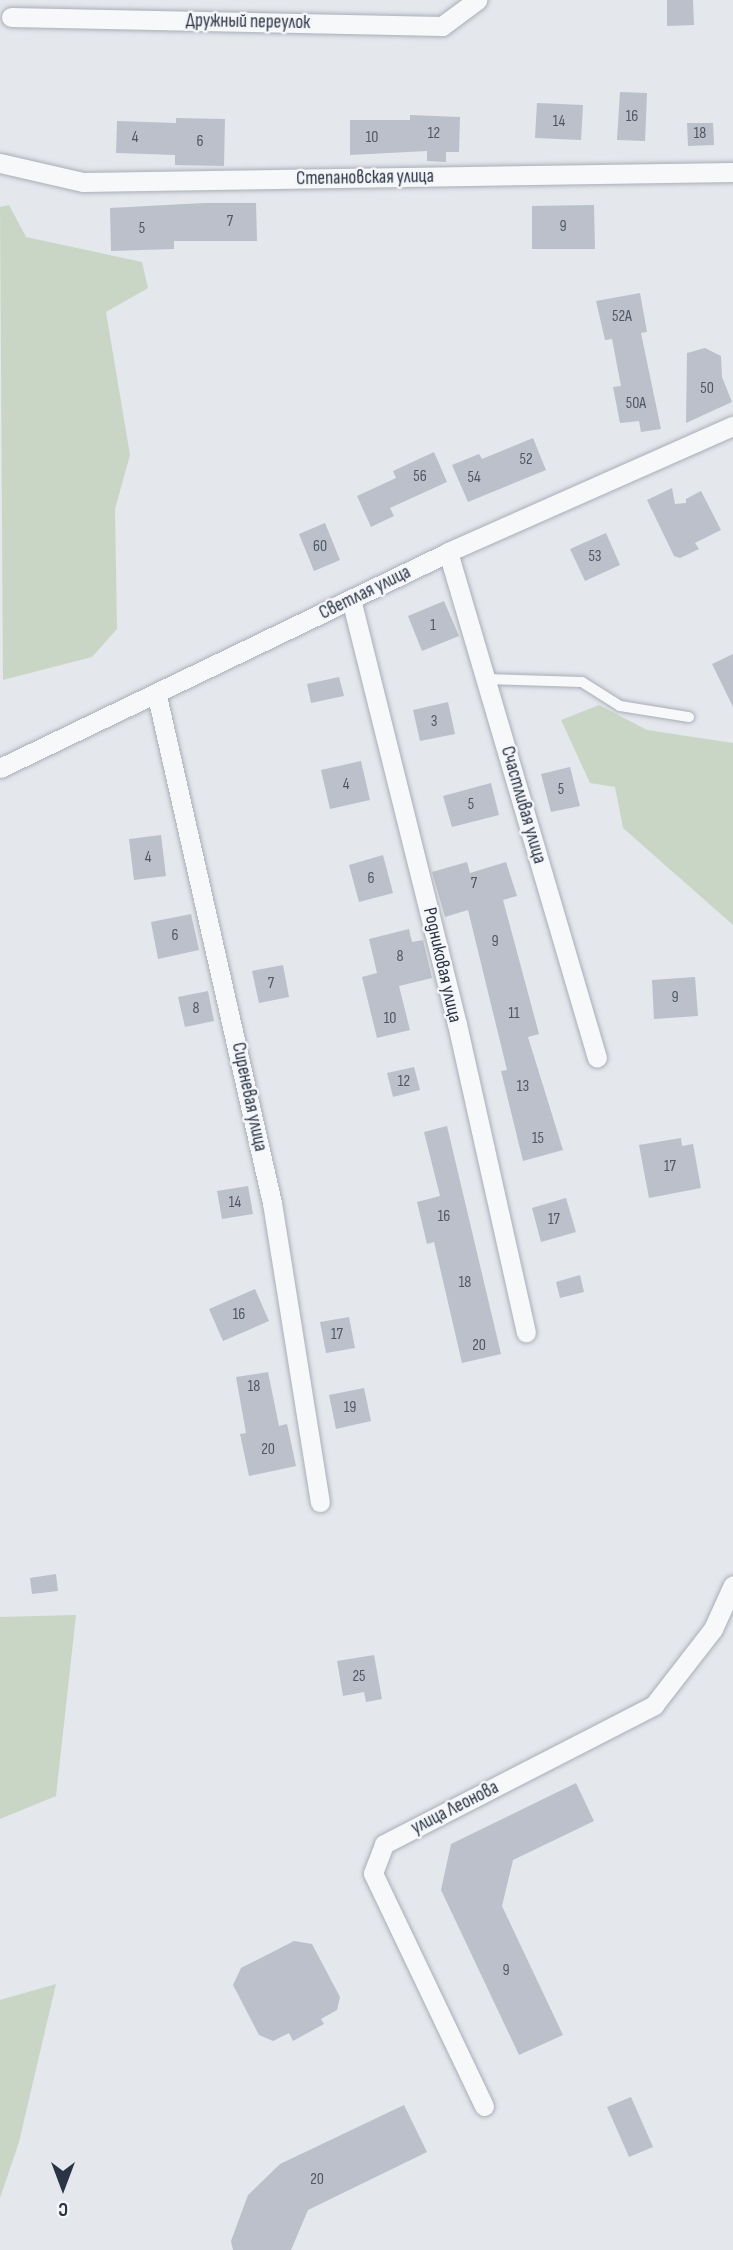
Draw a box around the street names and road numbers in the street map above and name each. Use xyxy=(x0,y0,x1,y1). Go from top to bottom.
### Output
street label: Дружный переулок xyxy=(186,10,310,34)
street label: Степановская улица xyxy=(296,165,434,191)
street label: Светлая улица xyxy=(316,561,414,625)
street label: Счастливая улица xyxy=(495,744,551,866)
street label: Родниковая улица xyxy=(418,905,466,1025)
street label: Сиреневая улица xyxy=(226,1040,272,1154)
street label: улица Леонова xyxy=(408,1776,502,1840)

